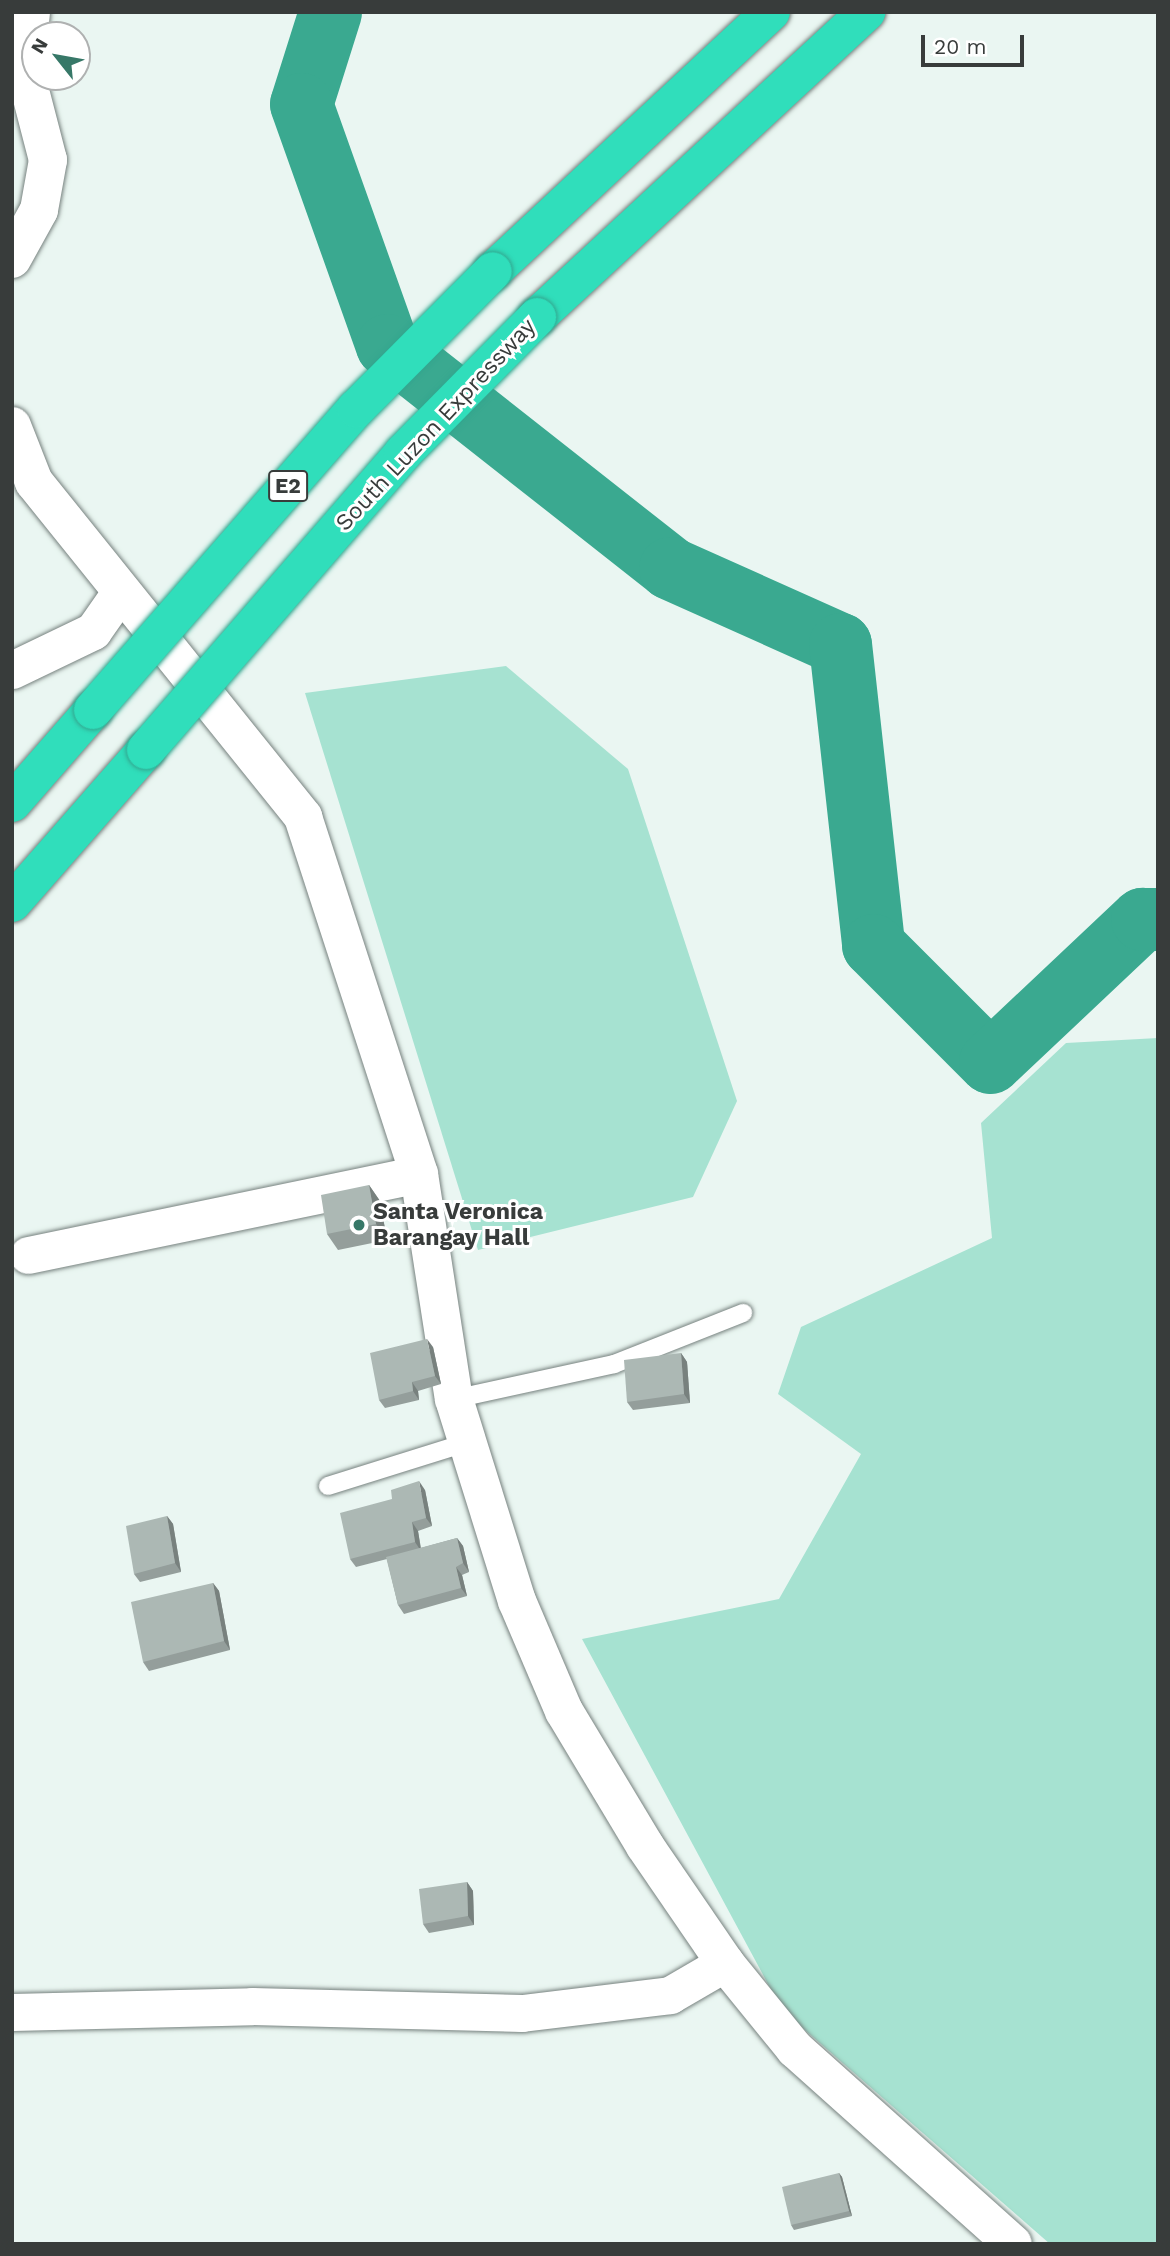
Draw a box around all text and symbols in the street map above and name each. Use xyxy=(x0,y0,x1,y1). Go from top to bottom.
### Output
north arrow xyxy=(21,21,91,91)
scale bar xyxy=(925,21,1028,65)
text: N xyxy=(26,34,53,58)
text: 20 m xyxy=(934,34,986,59)
street label: South Luzon Expressway xyxy=(330,313,542,537)
road number: E2 xyxy=(267,468,309,504)
place label: Santa Veronica Barangay Hall xyxy=(373,1198,544,1252)
marker: Santa Veronica Barangay Hall xyxy=(351,1217,367,1233)

